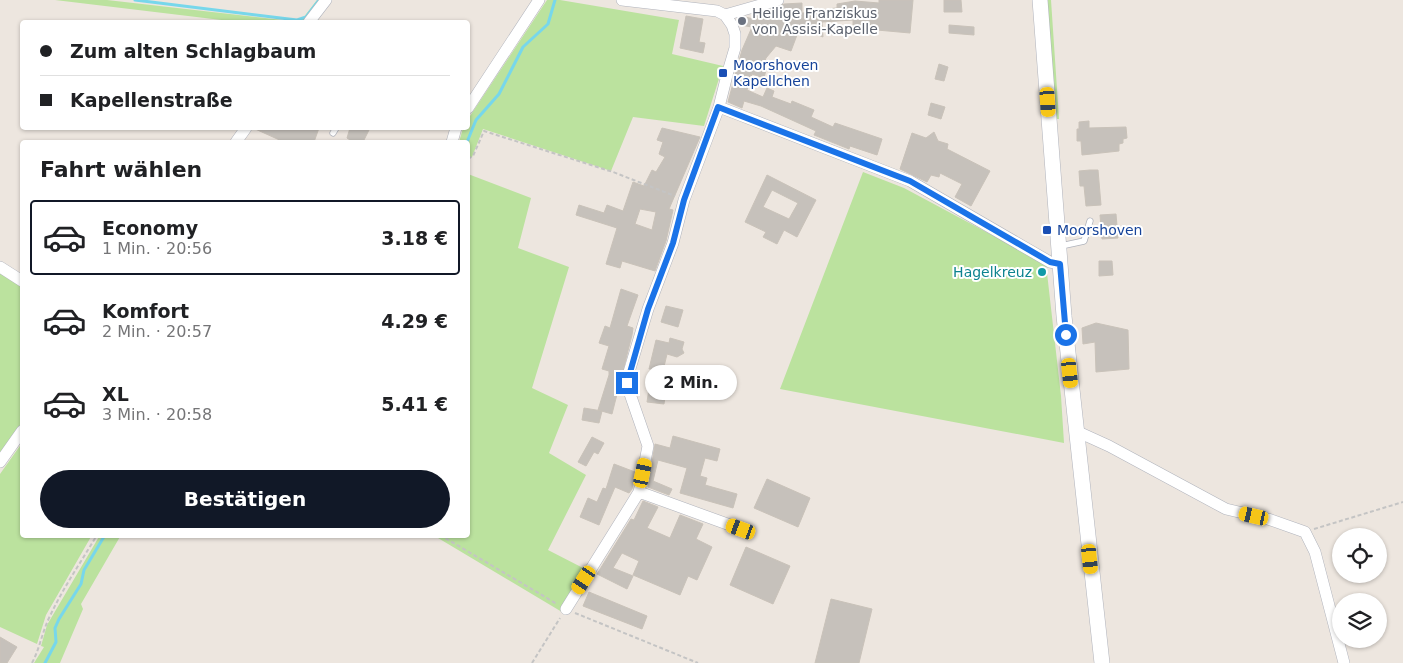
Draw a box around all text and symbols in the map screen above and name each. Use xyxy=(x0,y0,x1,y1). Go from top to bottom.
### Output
place label: Heilige Franziskus von Assisi-Kapelle xyxy=(752,5,878,37)
marker: Heilige Franziskus von Assisi-Kapelle xyxy=(736,15,748,27)
text: Zum alten Schlagbaum xyxy=(70,40,316,62)
place label: Moorshoven Kapellchen xyxy=(733,57,818,89)
marker: Moorshoven Kapellchen xyxy=(717,67,729,79)
car xyxy=(1039,87,1056,117)
text: Kapellenstraße xyxy=(70,89,233,111)
text: Fahrt wählen xyxy=(40,157,202,182)
icon: car xyxy=(42,215,87,260)
text: Economy xyxy=(102,217,198,239)
place label: Moorshoven xyxy=(1057,222,1142,238)
marker: Moorshoven xyxy=(1041,224,1053,236)
text: 3.18 € xyxy=(381,227,448,249)
text: 1 Min. · 20:56 xyxy=(102,239,212,258)
place label: Hagelkreuz xyxy=(953,264,1032,280)
marker: Hagelkreuz xyxy=(1036,266,1048,278)
icon: car xyxy=(42,298,87,343)
text: Komfort xyxy=(102,300,189,322)
text: 4.29 € xyxy=(381,310,448,332)
text: 2 Min. · 20:57 xyxy=(102,322,212,341)
route start xyxy=(1055,324,1077,346)
car xyxy=(1060,357,1079,389)
callout: 2 Min. xyxy=(644,366,737,400)
route end xyxy=(616,372,638,394)
text: 2 Min. xyxy=(663,373,719,392)
icon: car xyxy=(42,381,87,426)
text: XL xyxy=(102,383,129,405)
text: 5.41 € xyxy=(381,393,448,415)
text: 3 Min. · 20:58 xyxy=(102,405,212,424)
car xyxy=(632,457,653,489)
button: Bestätigen xyxy=(40,470,450,528)
car xyxy=(1237,505,1270,527)
car xyxy=(724,517,757,541)
map controls xyxy=(1332,528,1387,648)
button: locate xyxy=(1332,528,1387,583)
car xyxy=(1080,543,1099,575)
car xyxy=(569,563,598,597)
button: layers xyxy=(1332,593,1387,648)

